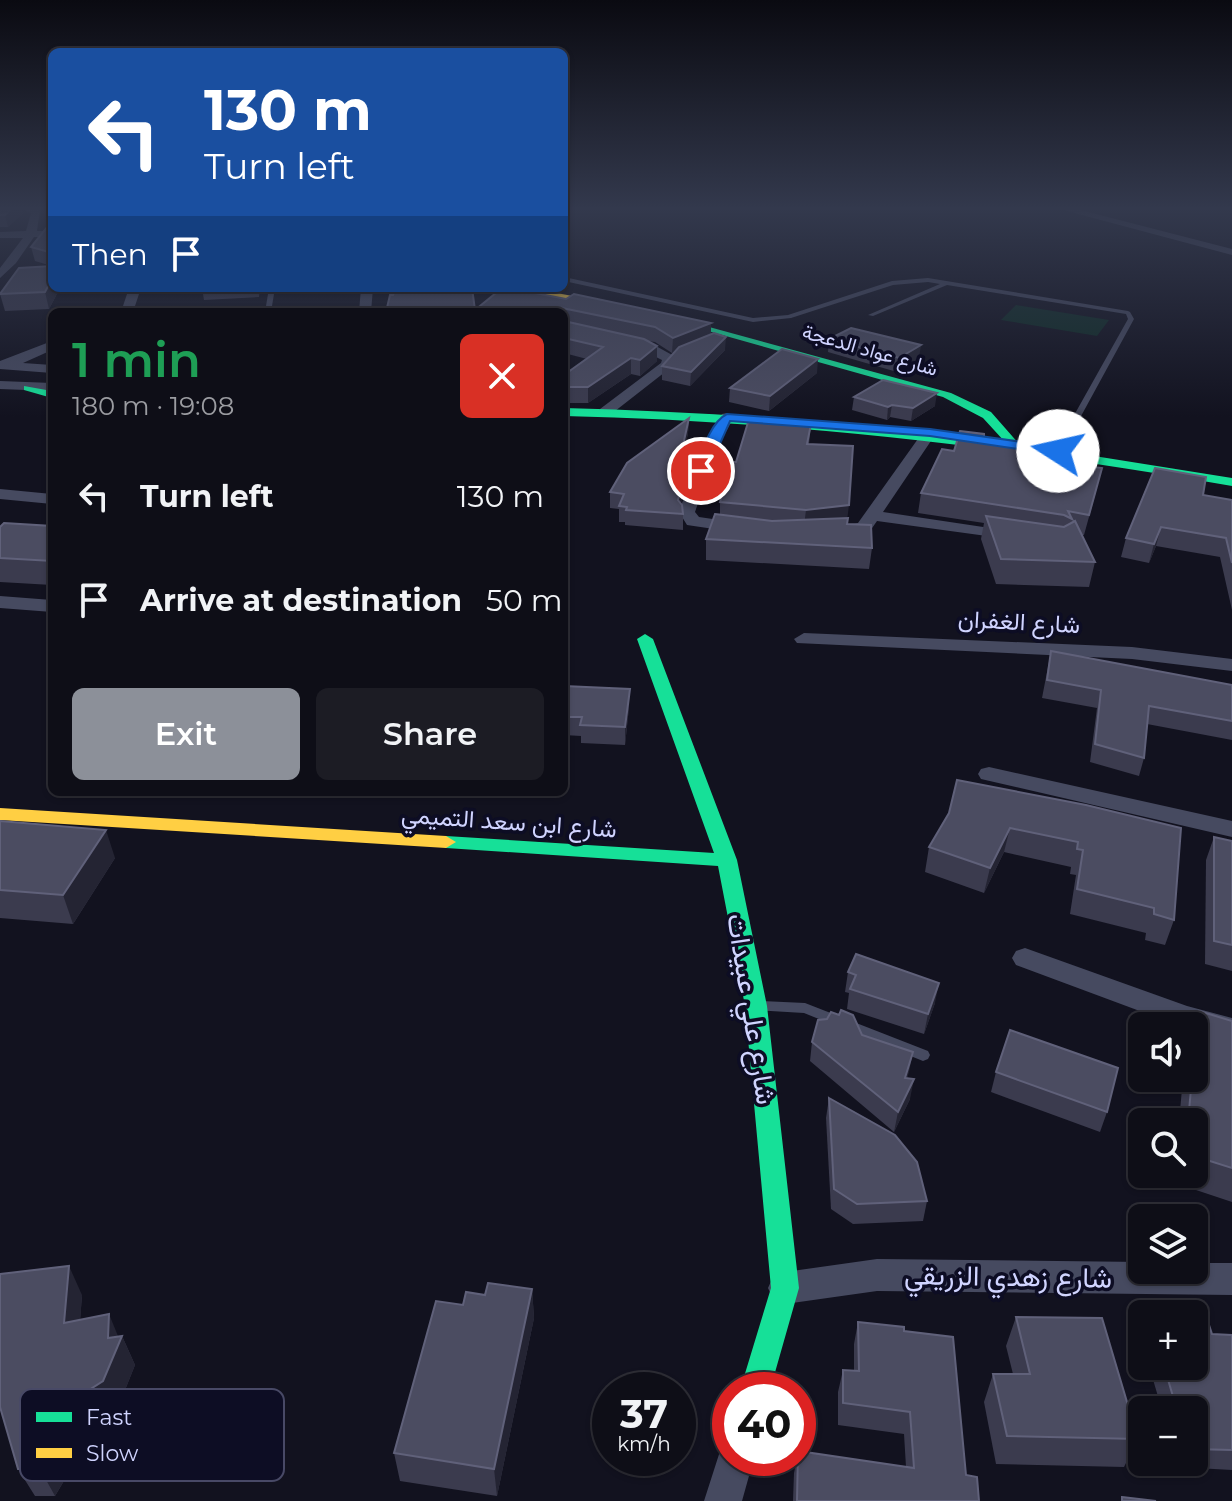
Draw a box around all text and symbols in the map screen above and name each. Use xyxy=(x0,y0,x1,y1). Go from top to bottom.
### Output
text: 130 m xyxy=(204,76,372,144)
icon: left xyxy=(72,80,176,184)
text: Turn left xyxy=(204,144,355,188)
icon: arrive xyxy=(164,232,208,276)
text: Then xyxy=(72,236,148,273)
street label: شارع عواد الدعجة xyxy=(799,319,940,383)
text: 1 min xyxy=(72,331,201,389)
button: close xyxy=(460,334,544,418)
text: 180 m · 19:08 xyxy=(72,390,234,422)
position arrow xyxy=(1016,409,1100,493)
pin xyxy=(667,437,735,505)
icon: arrive xyxy=(679,449,723,493)
icon: left xyxy=(72,474,116,518)
text: Turn left xyxy=(140,478,273,515)
text: 130 m xyxy=(457,478,544,515)
icon: arrive xyxy=(72,578,116,622)
text: Arrive at destination xyxy=(140,582,462,619)
text: 50 m xyxy=(486,582,563,619)
street label: شارع الغفران xyxy=(957,604,1081,641)
button: Exit xyxy=(72,688,300,780)
button: Share xyxy=(316,688,544,780)
street label: شارع ابن سعد التميمي xyxy=(400,800,618,848)
street label: شارع علي عبيدات xyxy=(714,911,784,1108)
map controls xyxy=(1128,1012,1208,1476)
button: sound xyxy=(1128,1012,1208,1092)
button: search xyxy=(1128,1108,1208,1188)
button: layers xyxy=(1128,1204,1208,1284)
street label: شارع زهدي الزريقي xyxy=(904,1257,1112,1301)
button: + xyxy=(1128,1300,1208,1380)
speed limit sign: 40 xyxy=(712,1372,816,1476)
legend xyxy=(20,1389,284,1481)
text: 37 xyxy=(620,1389,668,1438)
button: − xyxy=(1128,1396,1208,1476)
text: Fast xyxy=(86,1404,132,1431)
text: km/h xyxy=(617,1432,671,1456)
text: Slow xyxy=(86,1440,139,1467)

